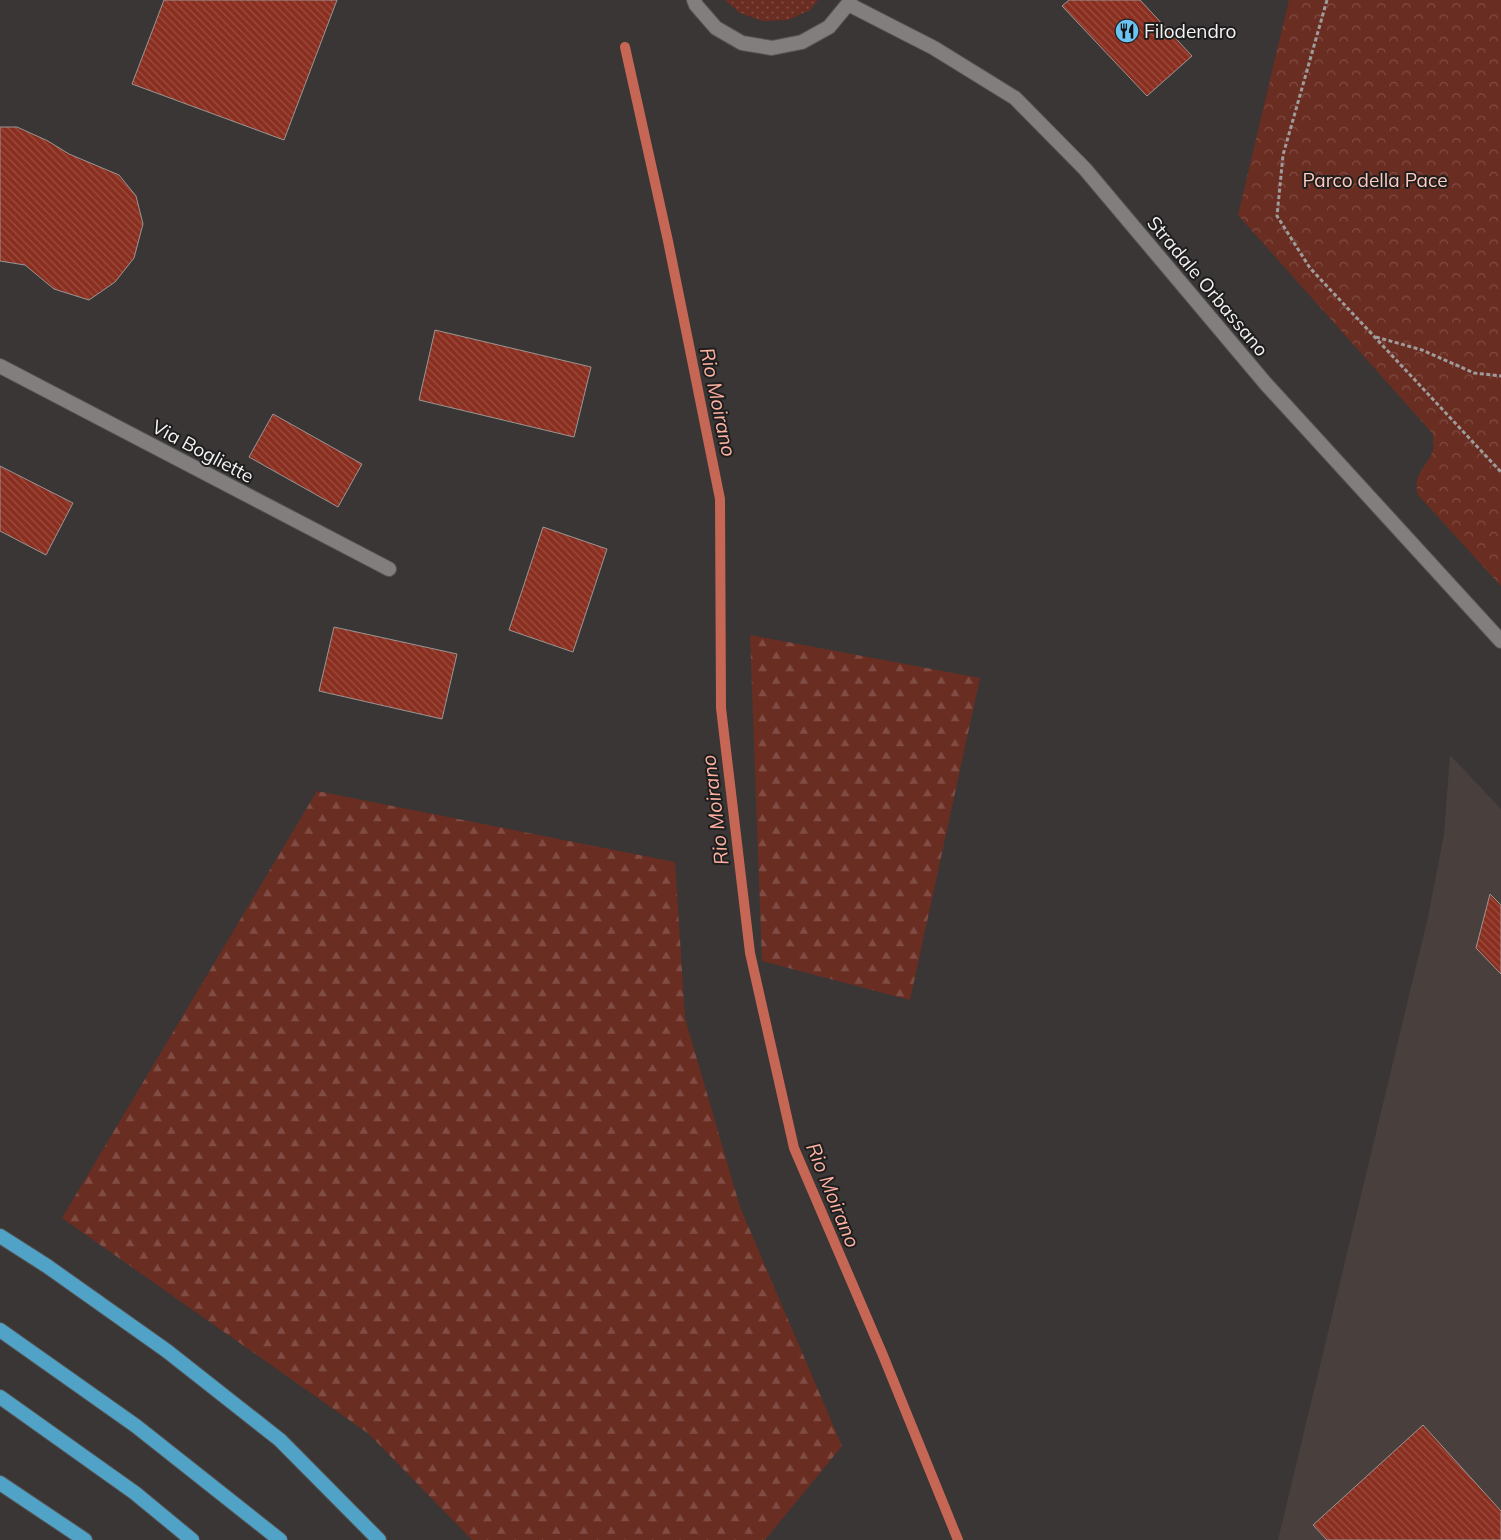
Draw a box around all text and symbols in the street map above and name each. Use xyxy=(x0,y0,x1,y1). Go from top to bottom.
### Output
restaurant icon: Filodendro xyxy=(1114,18,1140,44)
place label: Filodendro xyxy=(1144,19,1236,43)
park label: Parco della Pace xyxy=(1302,168,1448,192)
street label: Stradale Orbassano xyxy=(1142,211,1274,361)
water label: Rio Moirano xyxy=(695,345,742,459)
street label: Via Bogliette xyxy=(148,414,258,488)
water label: Rio Moirano xyxy=(695,754,734,867)
water label: Rio Moirano xyxy=(801,1139,866,1251)

